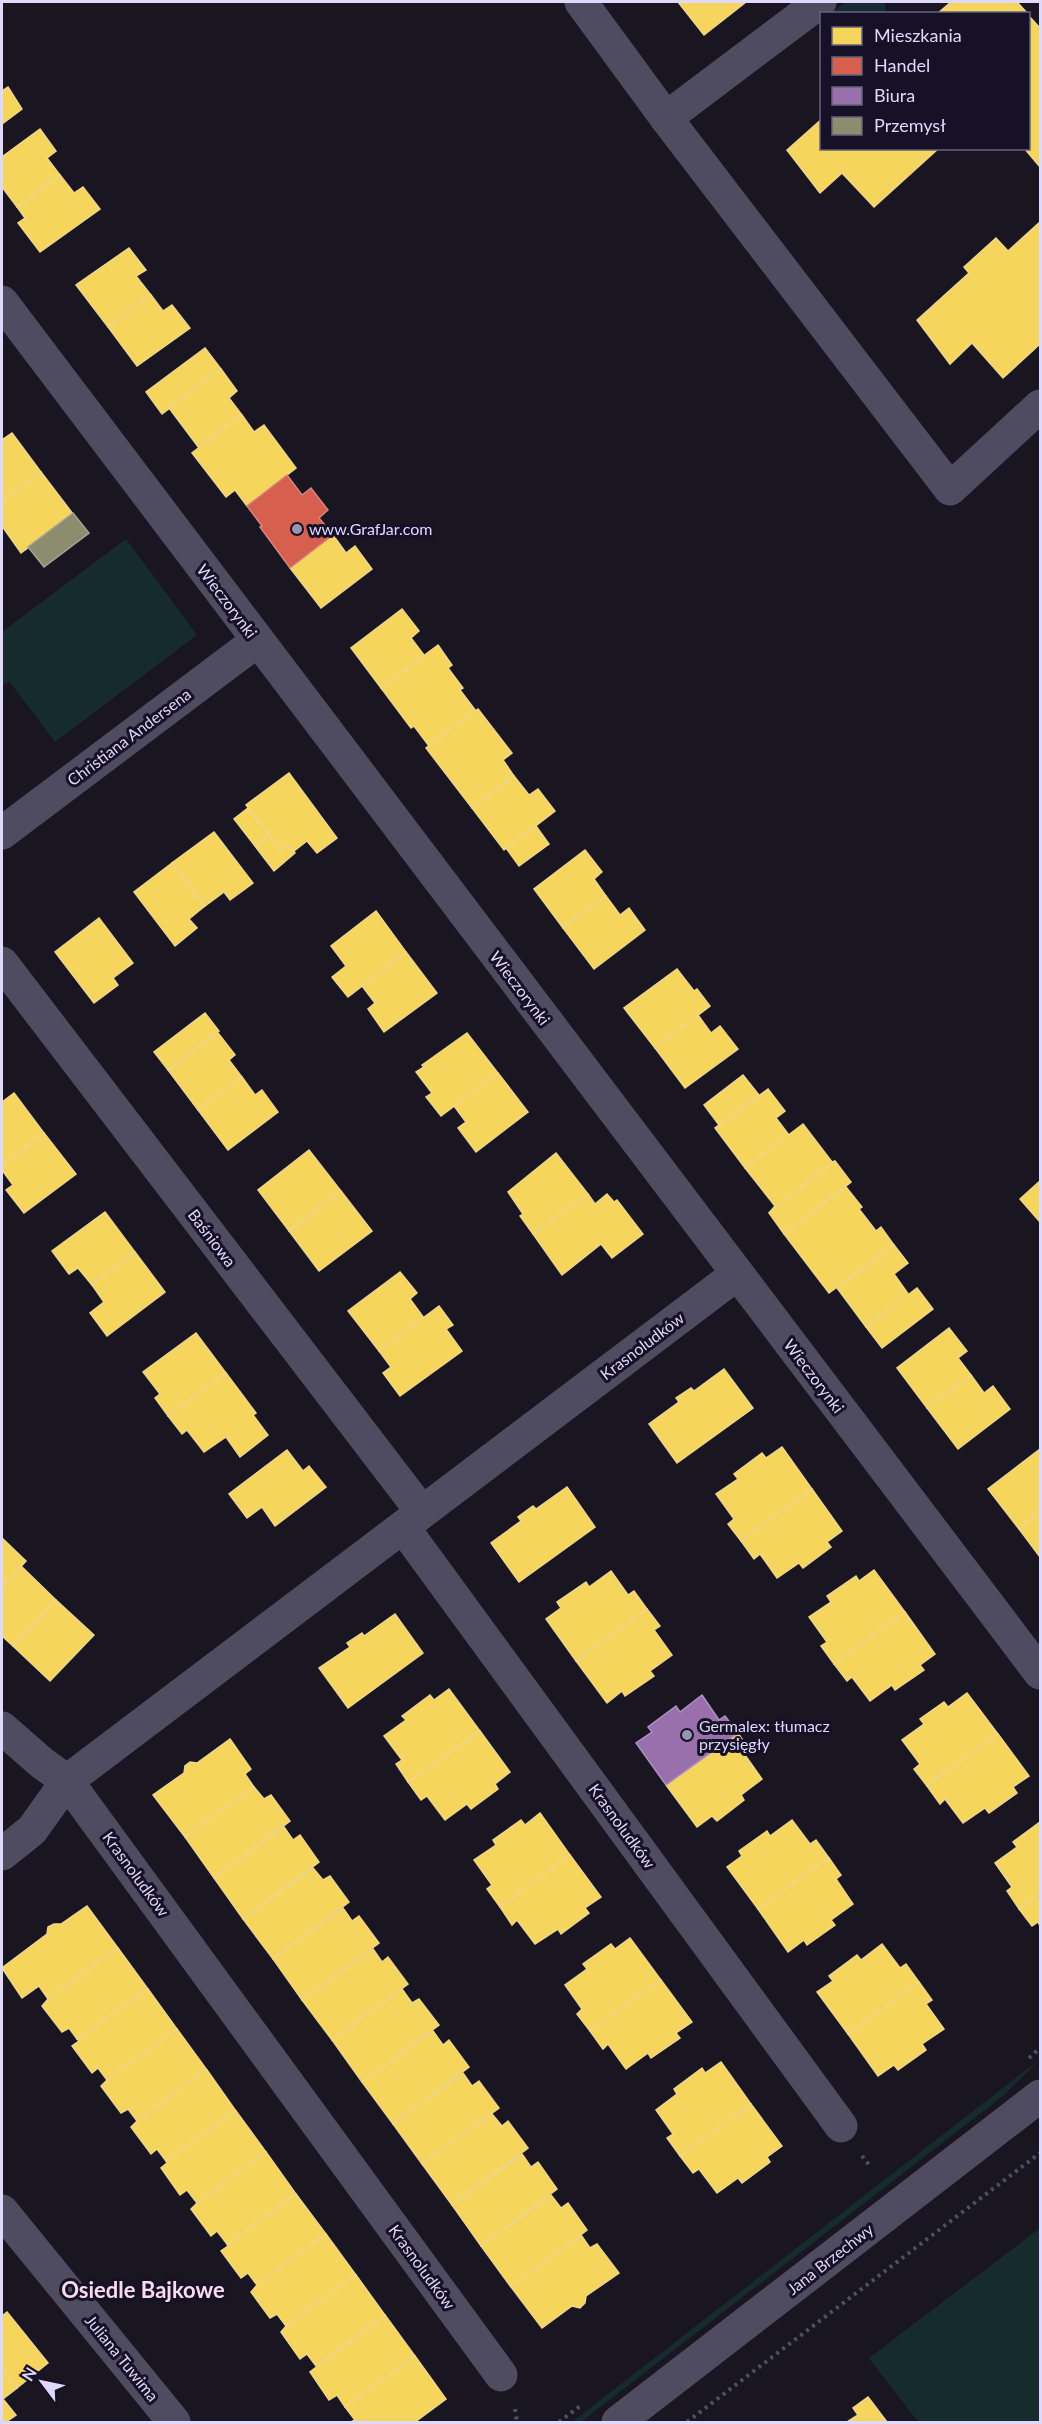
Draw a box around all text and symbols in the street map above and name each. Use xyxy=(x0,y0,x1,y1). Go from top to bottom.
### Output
legend xyxy=(820,12,1030,150)
text: Mieszkania xyxy=(874,24,962,46)
text: Handel xyxy=(874,54,930,76)
text: Biura xyxy=(874,84,915,106)
text: Przemysł xyxy=(874,114,946,136)
place label: www.GrafJar.com xyxy=(309,519,432,538)
marker: www.GrafJar.com xyxy=(290,522,304,536)
street label: Wieczorynki xyxy=(193,560,261,641)
street label: Christiana Andersena xyxy=(63,684,194,789)
street label: Wieczorynki xyxy=(486,947,554,1028)
street label: Baśniowa xyxy=(185,1205,240,1270)
street label: Krasnoludków xyxy=(596,1308,688,1383)
street label: Wieczorynki xyxy=(780,1335,848,1416)
place label: Germalex: tłumacz przysięgły xyxy=(699,1716,830,1753)
marker: Germalex: tłumacz przysięgły xyxy=(680,1728,694,1742)
street label: Krasnoludków xyxy=(585,1780,660,1872)
street label: Krasnoludków xyxy=(99,1828,174,1920)
street label: Jana Brzechwy xyxy=(783,2219,877,2298)
street label: Krasnoludków xyxy=(385,2221,460,2313)
district label: Osiedle Bajkowe xyxy=(61,2276,225,2303)
street label: Juliana Tuwima xyxy=(82,2311,163,2405)
north arrow xyxy=(12,2352,72,2412)
text: N xyxy=(18,2364,40,2384)

